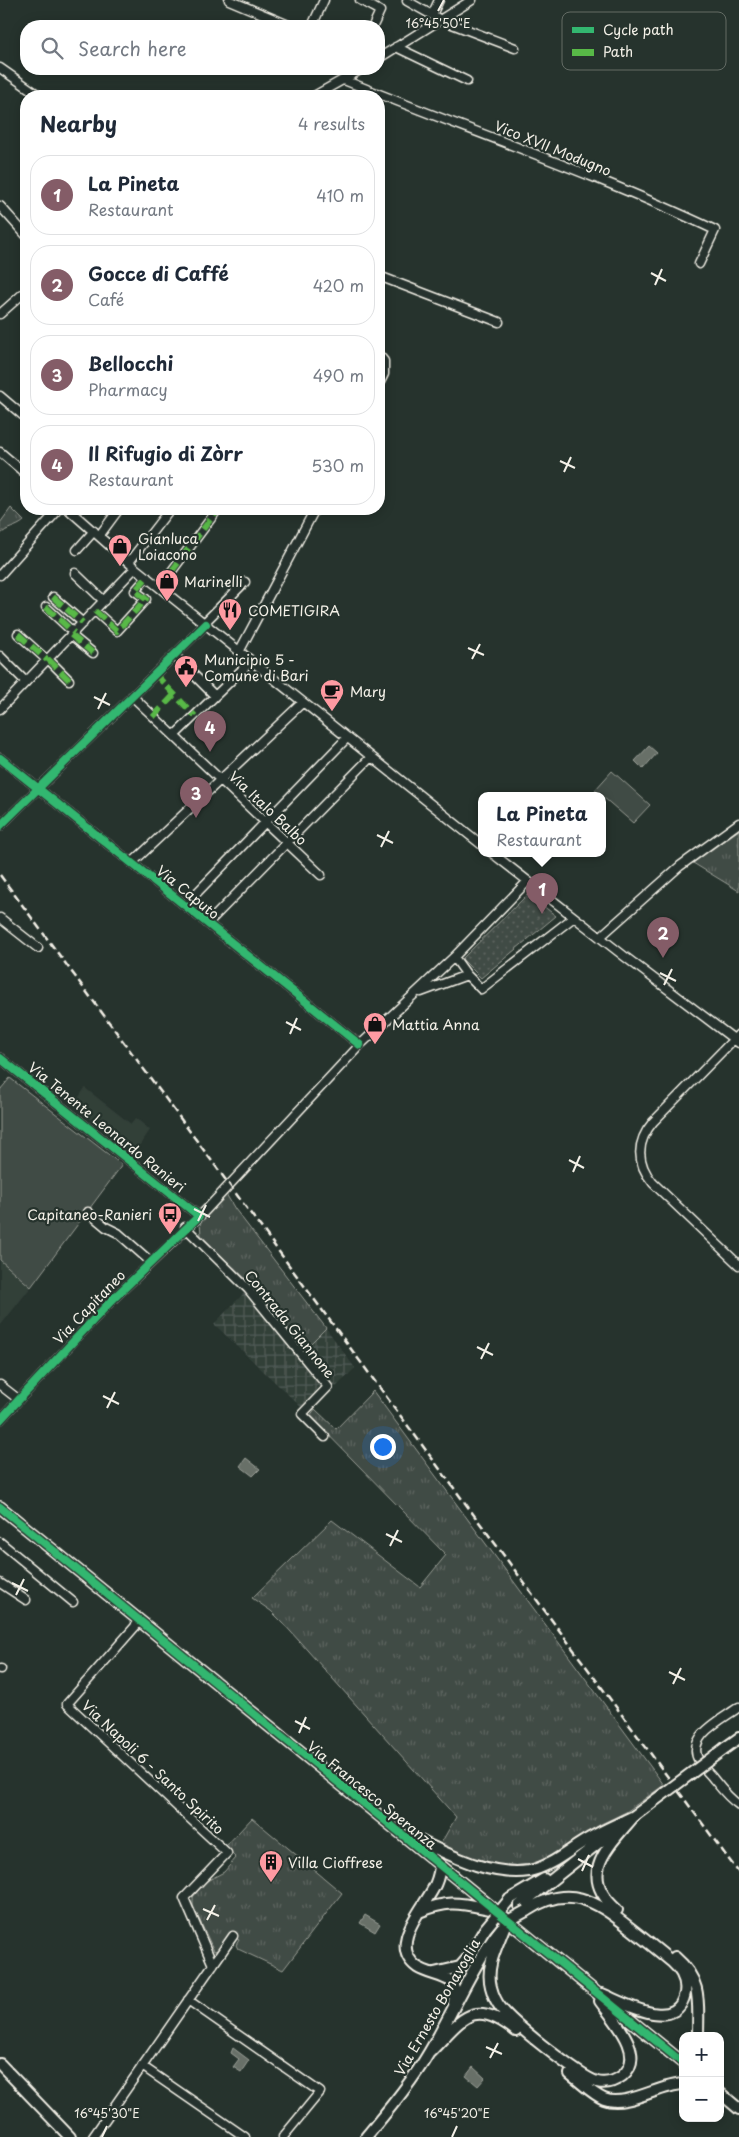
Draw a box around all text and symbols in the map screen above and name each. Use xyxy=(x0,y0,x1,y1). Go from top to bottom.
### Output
legend xyxy=(562,12,726,70)
text: 16°45'50"E xyxy=(405,14,471,32)
text: Cycle path xyxy=(603,19,674,40)
search box xyxy=(20,20,385,75)
icon: search xyxy=(38,34,66,62)
text: Search here xyxy=(78,34,187,62)
text: Path xyxy=(603,41,633,62)
text: Nearby xyxy=(40,107,117,139)
text: 4 results xyxy=(298,111,365,135)
street label: Vico XVII Modugno xyxy=(491,115,615,181)
text: La Pineta xyxy=(88,169,179,197)
text: 1 xyxy=(53,183,61,207)
text: 410 m xyxy=(316,183,364,207)
text: Restaurant xyxy=(88,197,174,221)
text: Gocce di Caffé xyxy=(88,259,229,287)
text: 2 xyxy=(51,273,63,297)
text: 420 m xyxy=(313,273,364,297)
text: Café xyxy=(88,287,124,311)
text: Bellocchi xyxy=(88,349,173,377)
text: 3 xyxy=(52,363,62,387)
text: 490 m xyxy=(313,363,364,387)
text: Pharmacy xyxy=(88,377,168,401)
text: Il Rifugio di Zòrr xyxy=(88,439,243,467)
text: 4 xyxy=(52,453,62,477)
text: 530 m xyxy=(311,453,364,477)
text: Restaurant xyxy=(88,467,174,491)
place label: Gianluca Loiacono xyxy=(138,528,199,565)
shop icon: Gianluca Loiacono xyxy=(107,533,133,567)
shop icon: Marinelli xyxy=(154,568,180,602)
place label: Marinelli xyxy=(184,571,243,592)
restaurant icon: COMETIGIRA xyxy=(217,597,243,631)
place label: COMETIGIRA xyxy=(248,600,340,621)
place label: Municipio 5 - Comune di Bari xyxy=(204,649,309,686)
public building icon: Municipio 5 - Comune di Bari xyxy=(173,654,199,688)
cafe icon: Mary xyxy=(319,678,345,712)
place label: Mary xyxy=(350,681,386,702)
pin: 4 xyxy=(194,711,226,752)
street label: Via Italo Balbo xyxy=(224,766,312,850)
pin: 3 xyxy=(180,777,212,818)
popup xyxy=(478,792,606,857)
text: La Pineta xyxy=(496,799,588,827)
text: Restaurant xyxy=(496,827,582,851)
street label: Via Caputo xyxy=(152,860,224,924)
pin: 1 xyxy=(526,873,558,914)
pin: 2 xyxy=(647,917,679,958)
shop icon: Mattia Anna xyxy=(362,1011,388,1045)
place label: Mattia Anna xyxy=(392,1014,480,1035)
street label: Via Tenente Leonardo Ranieri xyxy=(24,1057,190,1197)
bus stop icon: Capitaneo-Ranieri xyxy=(157,1201,183,1235)
place label: Capitaneo-Ranieri xyxy=(27,1204,152,1225)
street label: Via Capitaneo xyxy=(48,1265,130,1349)
street label: Contrada Giannone xyxy=(240,1265,340,1383)
your location xyxy=(370,1434,396,1460)
street label: Via Napoli 6 - Santo Spirito xyxy=(77,1695,229,1839)
street label: Via Francesco Speranza xyxy=(303,1736,442,1854)
building icon: Villa Cioffrese xyxy=(258,1849,284,1883)
place label: Villa Cioffrese xyxy=(288,1852,383,1873)
street label: Via Ernesto Bonavoglia xyxy=(389,1934,485,2080)
map controls xyxy=(679,2032,724,2122)
button: + xyxy=(679,2032,724,2077)
button: − xyxy=(679,2077,724,2122)
text: 16°45'30"E xyxy=(74,2104,140,2122)
text: 16°45'20"E xyxy=(424,2104,490,2122)

